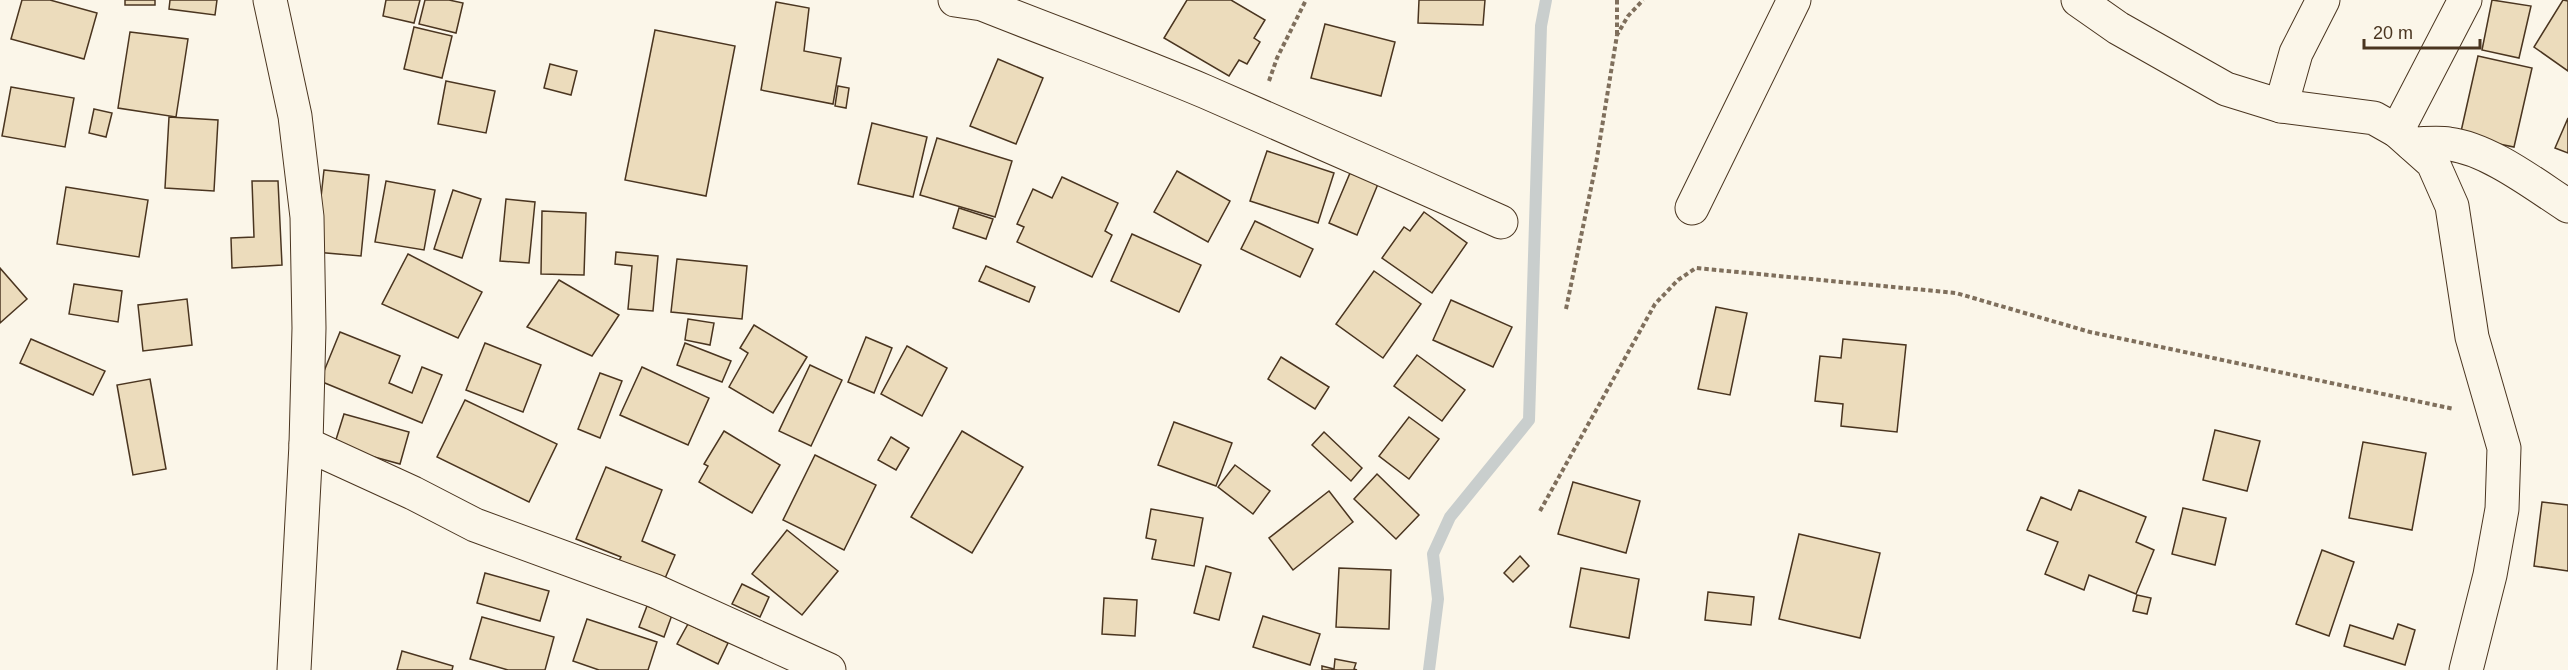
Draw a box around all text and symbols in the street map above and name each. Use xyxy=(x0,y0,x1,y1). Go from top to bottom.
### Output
scale bar xyxy=(2364,12,2480,50)
text: 20 m xyxy=(2373,23,2413,43)

